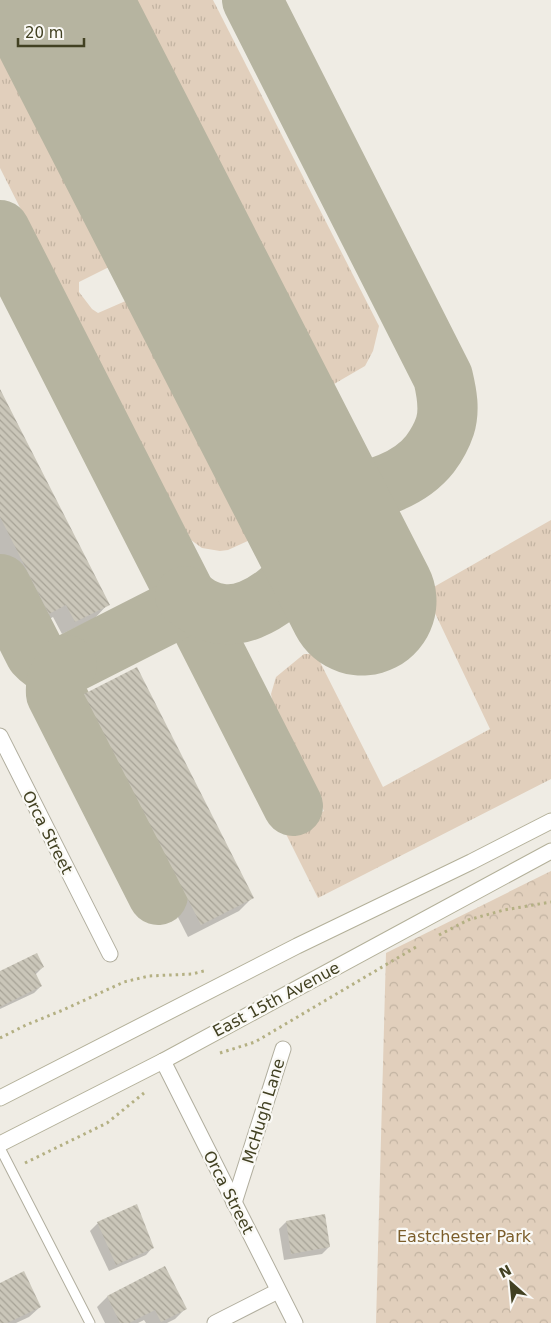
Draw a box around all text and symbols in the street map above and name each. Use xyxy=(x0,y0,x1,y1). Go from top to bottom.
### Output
scale bar xyxy=(18,15,84,47)
text: 20 m xyxy=(25,24,63,42)
street label: Orca Street xyxy=(18,787,77,877)
street label: East 15th Avenue xyxy=(210,958,343,1041)
street label: McHugh Lane xyxy=(238,1056,288,1166)
street label: Orca Street xyxy=(199,1147,258,1237)
park label: Eastchester Park xyxy=(397,1227,532,1246)
north arrow xyxy=(486,1258,536,1308)
text: N xyxy=(496,1262,514,1281)

